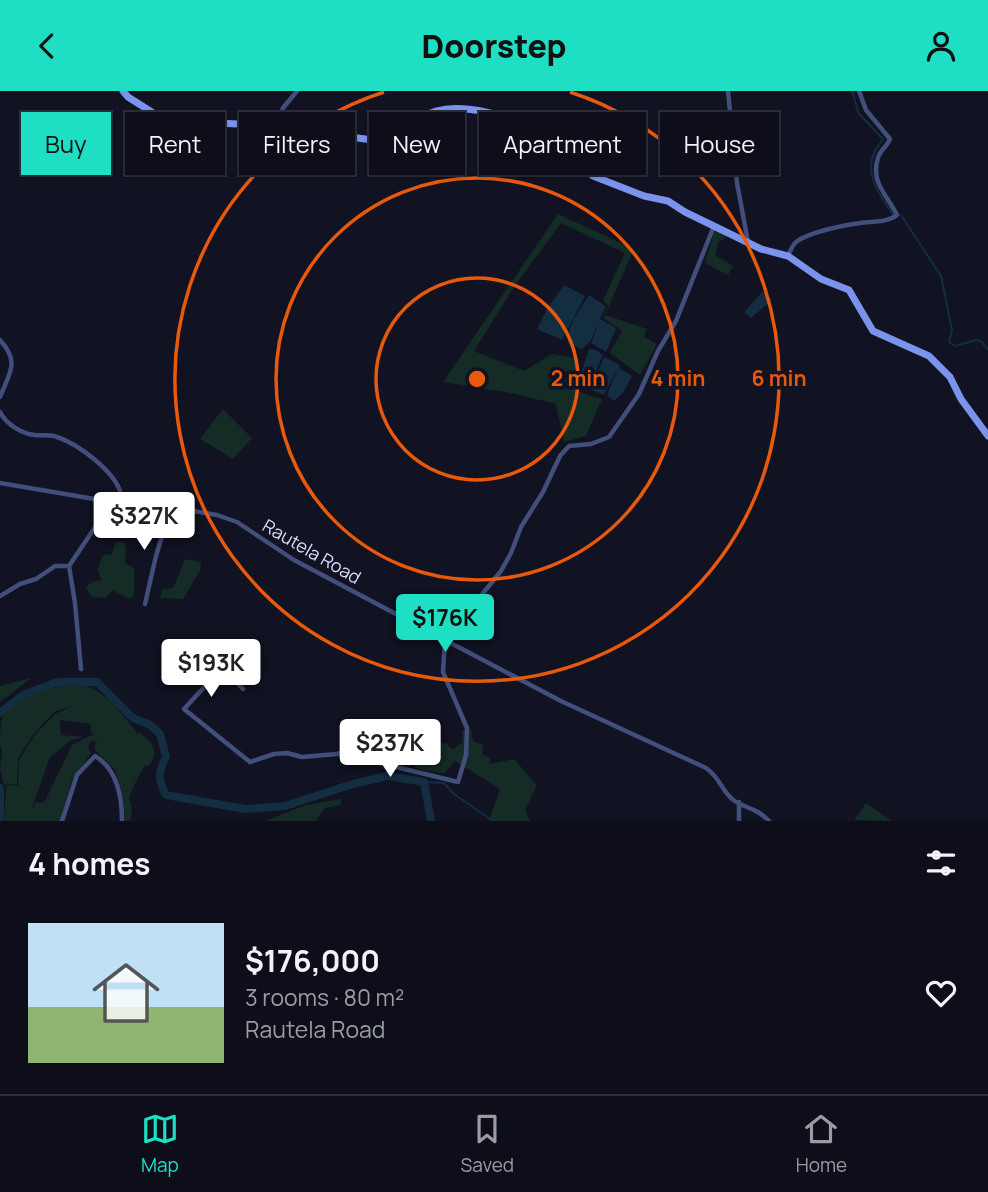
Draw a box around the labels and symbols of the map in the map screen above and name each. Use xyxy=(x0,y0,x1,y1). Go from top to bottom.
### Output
text: 2 min xyxy=(551,364,605,392)
text: 4 min xyxy=(651,364,705,392)
text: 6 min xyxy=(751,364,807,392)
centre of rings xyxy=(465,367,489,391)
pin: $327K xyxy=(95,493,193,552)
street label: Rautela Road xyxy=(258,513,366,589)
pin: $176K xyxy=(396,595,494,654)
pin: $193K xyxy=(162,639,260,699)
pin: $237K xyxy=(341,719,439,779)

